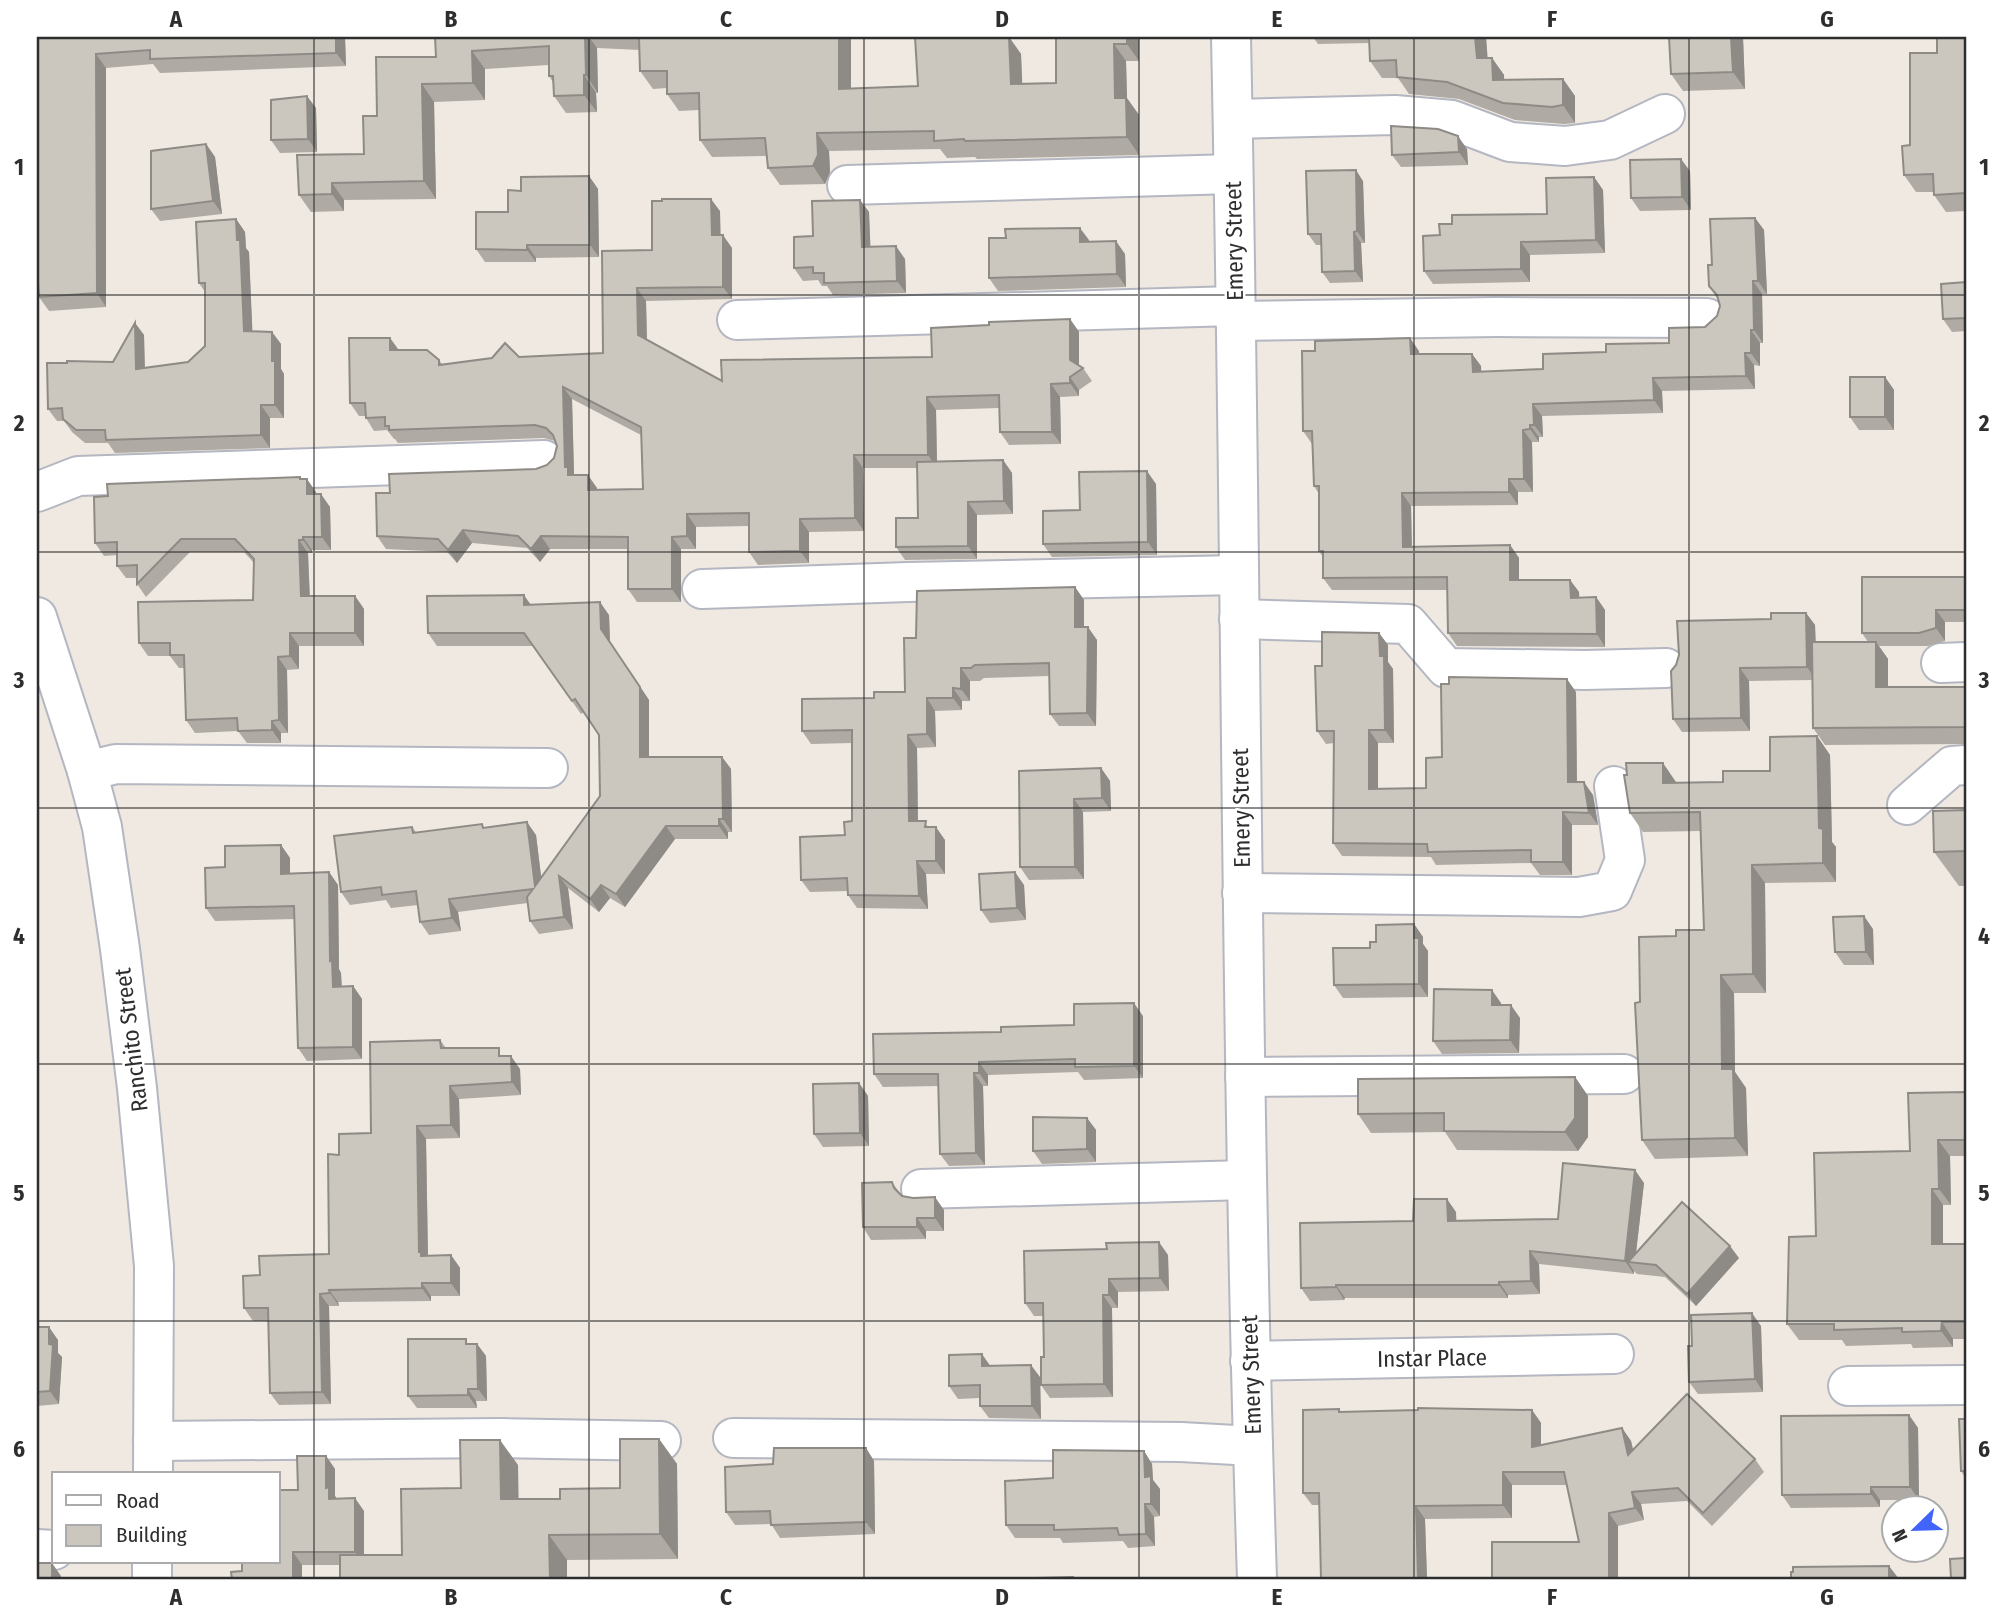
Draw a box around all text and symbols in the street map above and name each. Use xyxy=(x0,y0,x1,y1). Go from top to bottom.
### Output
text: A xyxy=(169,5,183,33)
text: B xyxy=(445,5,458,33)
text: C xyxy=(720,5,732,33)
text: D xyxy=(995,5,1009,33)
text: E xyxy=(1272,5,1283,33)
text: F xyxy=(1547,5,1557,33)
text: G xyxy=(1820,5,1834,33)
text: 1 xyxy=(14,153,24,181)
text: 1 xyxy=(1979,153,1989,181)
street label: Emery Street xyxy=(1219,180,1249,301)
text: 2 xyxy=(13,409,25,437)
text: 2 xyxy=(1978,409,1990,437)
text: 3 xyxy=(13,666,25,694)
text: 3 xyxy=(1978,666,1990,694)
street label: Emery Street xyxy=(1226,747,1256,868)
text: 4 xyxy=(13,922,25,950)
text: 4 xyxy=(1978,922,1990,950)
street label: Ranchito Street xyxy=(108,966,154,1114)
text: 5 xyxy=(13,1179,25,1207)
text: 5 xyxy=(1978,1179,1990,1207)
street label: Emery Street xyxy=(1235,1314,1267,1435)
street label: Instar Place xyxy=(1377,1343,1487,1373)
text: 6 xyxy=(13,1435,25,1463)
text: 6 xyxy=(1978,1435,1990,1463)
legend xyxy=(52,1472,280,1564)
text: Road xyxy=(116,1488,160,1514)
north arrow xyxy=(1881,1494,1951,1564)
text: Building xyxy=(116,1522,187,1548)
text: N xyxy=(1887,1526,1913,1545)
text: A xyxy=(169,1583,183,1611)
text: B xyxy=(445,1583,458,1611)
text: C xyxy=(720,1583,732,1611)
text: D xyxy=(995,1583,1009,1611)
text: E xyxy=(1272,1583,1283,1611)
text: F xyxy=(1547,1583,1557,1611)
text: G xyxy=(1820,1583,1834,1611)

